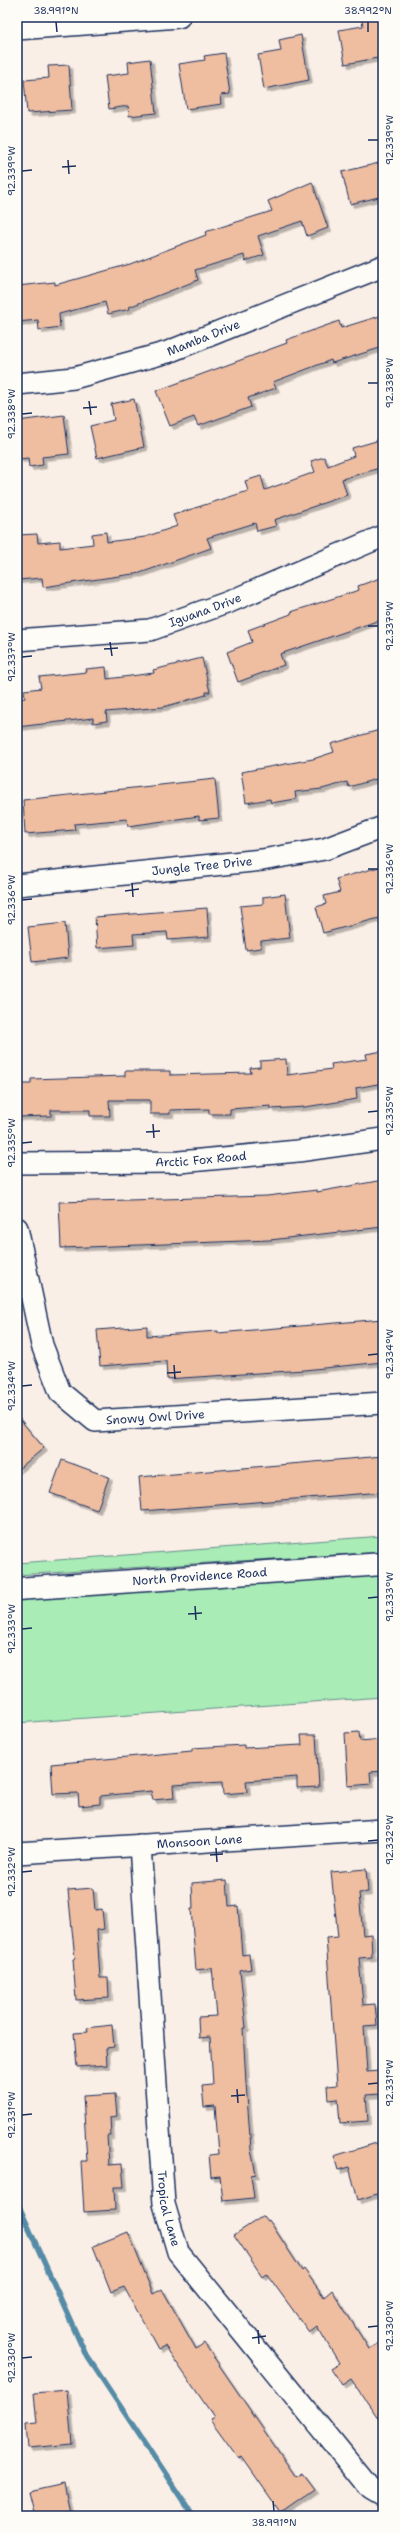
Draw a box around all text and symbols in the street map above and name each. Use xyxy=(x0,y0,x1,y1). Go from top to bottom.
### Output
text: 38.991°N xyxy=(33,4,79,17)
text: 38.992°N xyxy=(344,4,392,17)
text: 92.339°W xyxy=(383,114,396,165)
text: 92.339°W xyxy=(5,145,18,196)
street label: Mamba Drive xyxy=(165,316,243,360)
text: 92.338°W xyxy=(383,357,396,408)
text: 92.338°W xyxy=(5,388,18,439)
street label: Iguana Drive xyxy=(167,590,244,631)
text: 92.337°W xyxy=(383,601,396,651)
text: 92.337°W xyxy=(5,632,18,682)
text: 92.336°W xyxy=(383,843,396,894)
street label: Jungle Tree Drive xyxy=(151,853,253,879)
text: 92.336°W xyxy=(5,874,18,925)
text: 92.335°W xyxy=(383,1086,396,1136)
text: 92.335°W xyxy=(5,1118,18,1168)
street label: Arctic Fox Road xyxy=(155,1148,248,1170)
text: 92.334°W xyxy=(383,1328,396,1379)
text: 92.334°W xyxy=(5,1360,18,1411)
street label: Snowy Owl Drive xyxy=(106,1406,206,1428)
street label: North Providence Road xyxy=(132,1564,268,1589)
text: 92.333°W xyxy=(383,1572,396,1622)
text: 92.333°W xyxy=(5,1604,18,1654)
text: 92.332°W xyxy=(383,1815,396,1865)
street label: Monsoon Lane xyxy=(156,1831,243,1852)
text: 92.332°W xyxy=(5,1847,18,1897)
text: 92.331°W xyxy=(383,2059,396,2107)
text: 92.331°W xyxy=(5,2091,18,2139)
street label: Tropical Lane xyxy=(154,2170,184,2249)
text: 92.330°W xyxy=(383,2300,396,2351)
text: 92.330°W xyxy=(5,2332,18,2383)
text: 38.991°N xyxy=(251,2516,297,2529)

